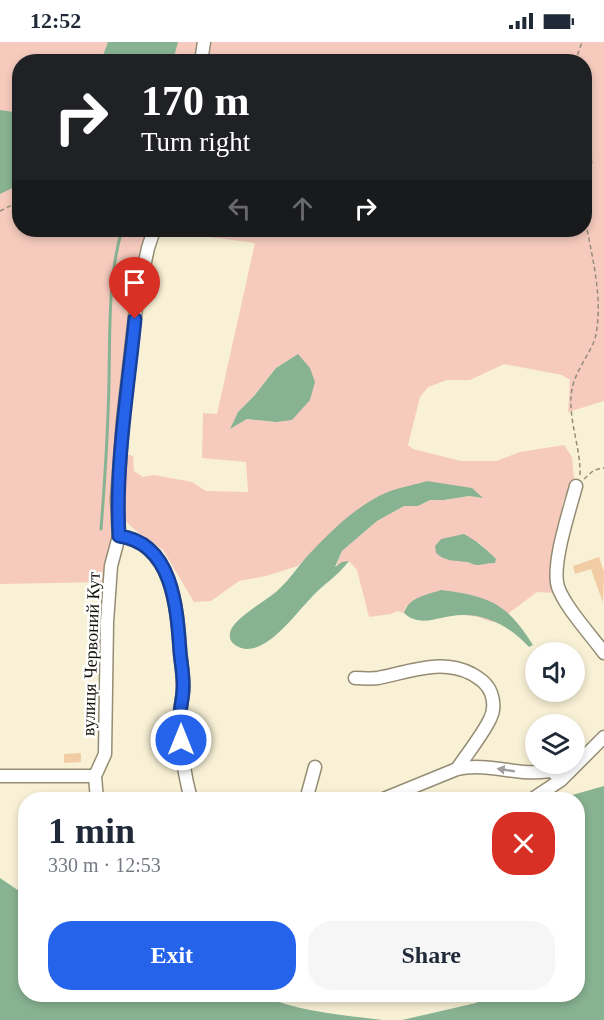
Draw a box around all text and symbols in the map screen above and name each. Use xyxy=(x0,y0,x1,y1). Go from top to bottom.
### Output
text: 12:52 xyxy=(30,8,81,33)
icon: right xyxy=(42,78,120,156)
text: 170 m xyxy=(141,78,250,124)
text: Turn right xyxy=(141,127,250,157)
icon: left xyxy=(223,192,256,225)
icon: ahead xyxy=(286,192,319,225)
icon: right xyxy=(349,192,382,225)
pin xyxy=(109,257,160,319)
icon: arrive xyxy=(118,266,151,299)
street label: вулиця Червоний Кут xyxy=(78,572,104,736)
map controls xyxy=(525,642,585,774)
button: sound xyxy=(525,642,585,702)
position arrow xyxy=(149,708,213,772)
button: layers xyxy=(525,714,585,774)
one-way arrow xyxy=(497,765,516,774)
text: 1 min xyxy=(48,811,135,851)
button: close xyxy=(492,812,555,875)
text: 330 m · 12:53 xyxy=(48,854,161,876)
button: Exit xyxy=(48,921,296,990)
button: Share xyxy=(308,921,555,990)

